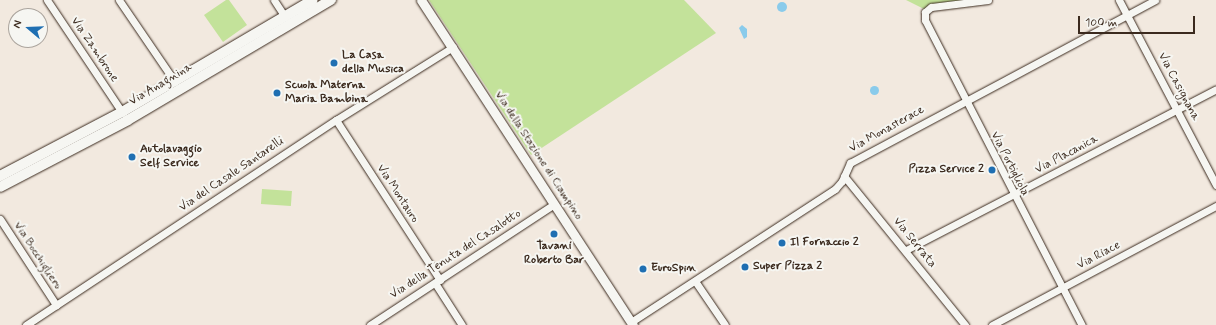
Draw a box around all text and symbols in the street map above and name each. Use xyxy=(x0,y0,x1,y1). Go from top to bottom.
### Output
north arrow xyxy=(8,8,48,48)
scale bar xyxy=(1080,8,1197,34)
street label: Via Zambrone xyxy=(67,15,121,85)
text: 100 m xyxy=(1085,15,1117,31)
text: N xyxy=(10,19,25,30)
place label: La Casa della Musica xyxy=(342,49,404,77)
street label: Via Casignana xyxy=(1154,51,1202,123)
marker: La Casa della Musica xyxy=(329,58,339,68)
street label: Via Anagnina xyxy=(128,61,194,109)
place label: Scuola Materna Maria Bambina xyxy=(285,79,368,107)
marker: Scuola Materna Maria Bambina xyxy=(272,88,282,98)
street label: Via della Stazione di Ciampino xyxy=(491,89,585,223)
street label: Via Monasterace xyxy=(847,103,927,157)
street label: Via Portigliola xyxy=(987,130,1031,198)
street label: Via Placanica xyxy=(1034,133,1100,177)
street label: Via del Casale Santarelli xyxy=(176,134,288,216)
place label: Autolavaggio Self Service xyxy=(140,143,202,171)
marker: Autolavaggio Self Service xyxy=(127,152,137,162)
street label: Via Montauro xyxy=(372,161,422,227)
place label: Pizza Service 2 xyxy=(908,163,984,177)
marker: Pizza Service 2 xyxy=(987,165,997,175)
street label: Via della Tenuta del Casalotto xyxy=(389,208,523,302)
street label: Via Serrata xyxy=(889,214,939,272)
street label: Via Bocchigliero xyxy=(10,219,64,293)
marker: Tavani Roberto Bar xyxy=(549,229,559,239)
place label: Il Fornaccio 2 xyxy=(790,236,859,250)
marker: Il Fornaccio 2 xyxy=(777,238,787,248)
street label: Via Riace xyxy=(1075,239,1123,273)
place label: Tavani Roberto Bar xyxy=(524,240,584,268)
place label: Super Pizza 2 xyxy=(753,260,821,274)
place label: EuroSpin xyxy=(651,262,696,276)
marker: Super Pizza 2 xyxy=(740,262,750,272)
marker: EuroSpin xyxy=(638,264,648,274)

